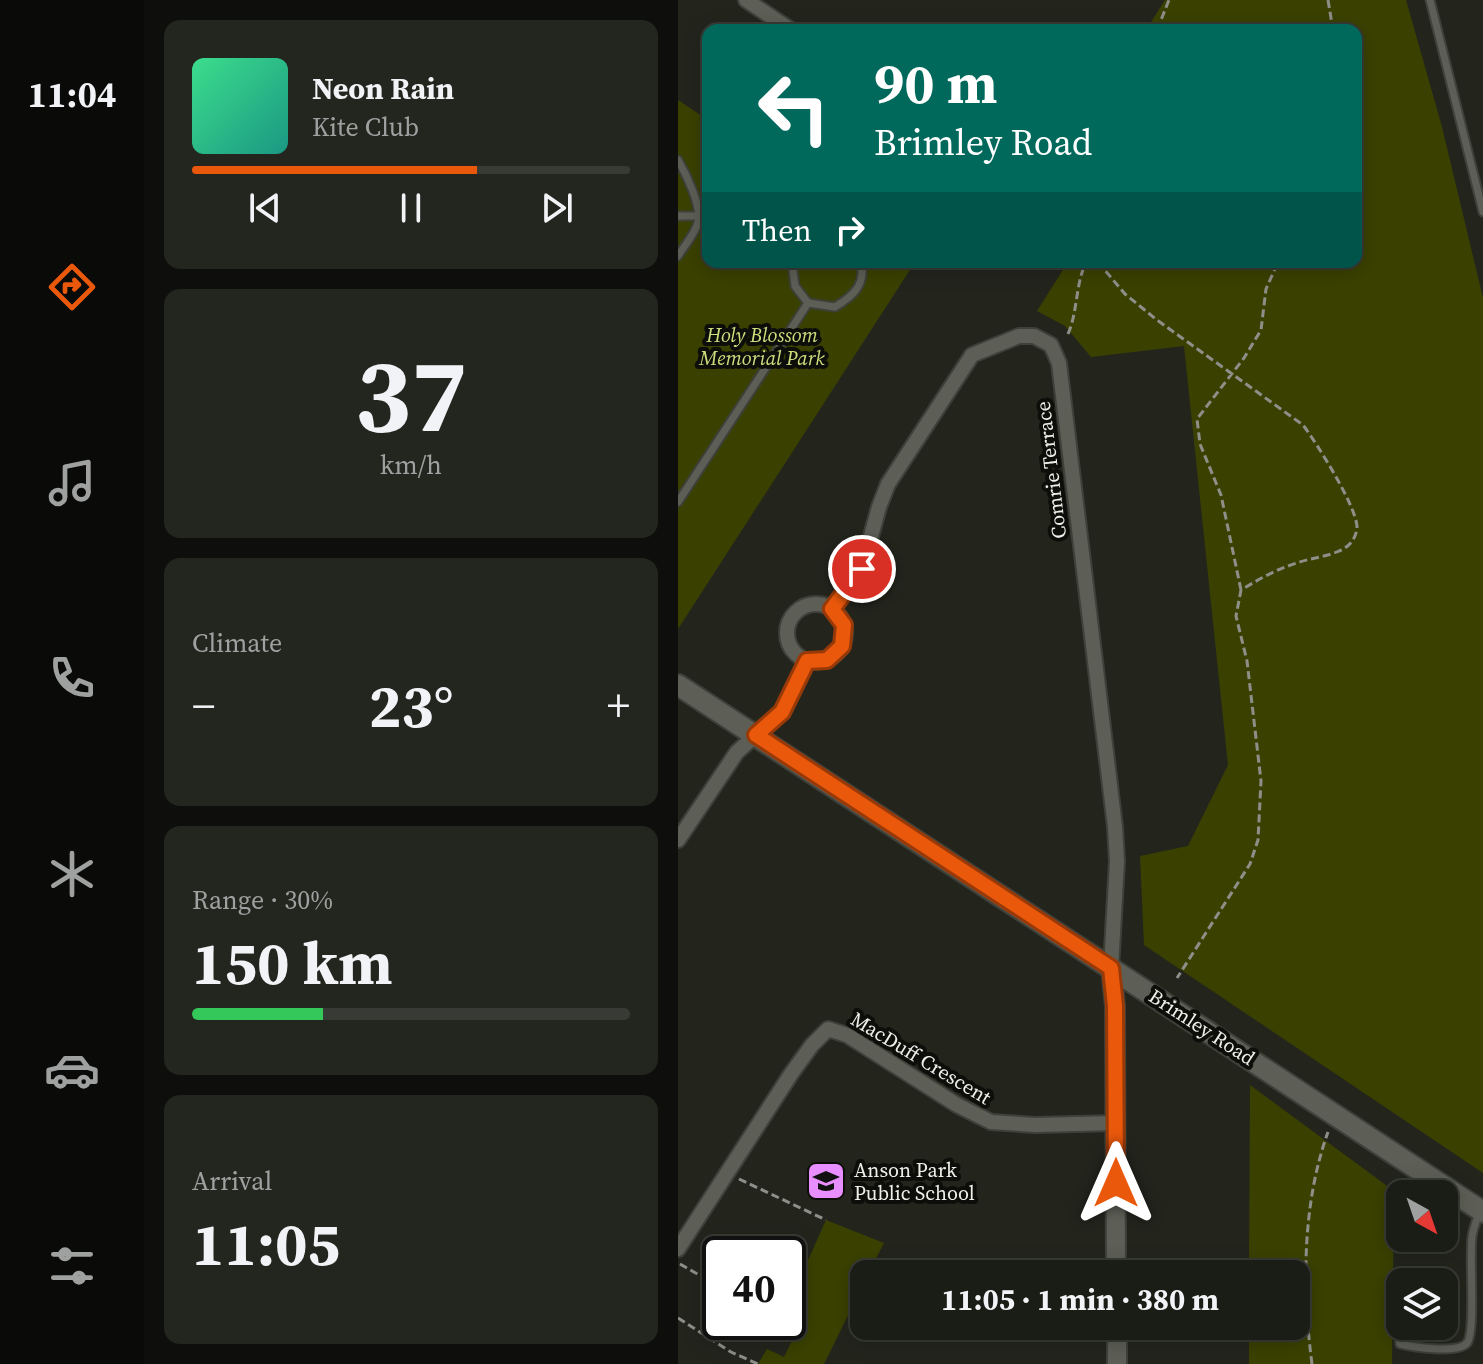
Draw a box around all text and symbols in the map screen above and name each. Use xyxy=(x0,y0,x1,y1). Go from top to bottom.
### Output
text: 90 m xyxy=(874,45,997,122)
icon: left xyxy=(742,56,846,160)
text: Neon Rain xyxy=(312,68,454,109)
text: 11:04 xyxy=(28,70,116,119)
text: Kite Club xyxy=(312,109,419,145)
text: Brimley Road xyxy=(874,118,1092,167)
icon: previous xyxy=(243,186,287,230)
icon: pause xyxy=(389,186,433,230)
icon: next xyxy=(535,186,579,230)
icon: right xyxy=(828,208,872,252)
text: Then xyxy=(742,210,812,251)
icon: directions xyxy=(44,259,100,315)
park label: Holy Blossom Memorial Park xyxy=(698,321,825,372)
text: 37 xyxy=(355,323,467,466)
street label: Comrie Terrace xyxy=(1029,400,1073,540)
text: km/h xyxy=(380,447,442,483)
icon: music xyxy=(44,455,100,511)
pin xyxy=(828,535,896,603)
icon: arrive xyxy=(840,547,884,591)
text: Climate xyxy=(192,625,282,661)
icon: phone xyxy=(44,650,100,706)
text: 23° xyxy=(369,665,453,747)
text: − xyxy=(192,675,215,736)
text: + xyxy=(607,675,630,736)
icon: climate xyxy=(44,846,100,902)
text: Range · 30% xyxy=(192,882,333,918)
text: 150 km xyxy=(192,922,393,1004)
street label: Brimley Road xyxy=(1144,982,1261,1072)
street label: MacDuff Crescent xyxy=(846,1005,997,1111)
icon: car xyxy=(44,1042,100,1098)
position arrow xyxy=(1074,1141,1158,1225)
place label: Anson Park Public School xyxy=(854,1156,975,1207)
school or university icon: Anson Park Public School xyxy=(805,1160,847,1202)
text: Arrival xyxy=(192,1163,272,1199)
north arrow xyxy=(1386,1180,1458,1252)
map controls xyxy=(1386,1180,1458,1340)
text: 11:05 xyxy=(192,1203,340,1285)
speed limit sign: 40 xyxy=(702,1236,806,1340)
icon: filters xyxy=(44,1238,100,1294)
button: layers xyxy=(1386,1268,1458,1340)
text: 11:05 · 1 min · 380 m xyxy=(941,1279,1219,1320)

